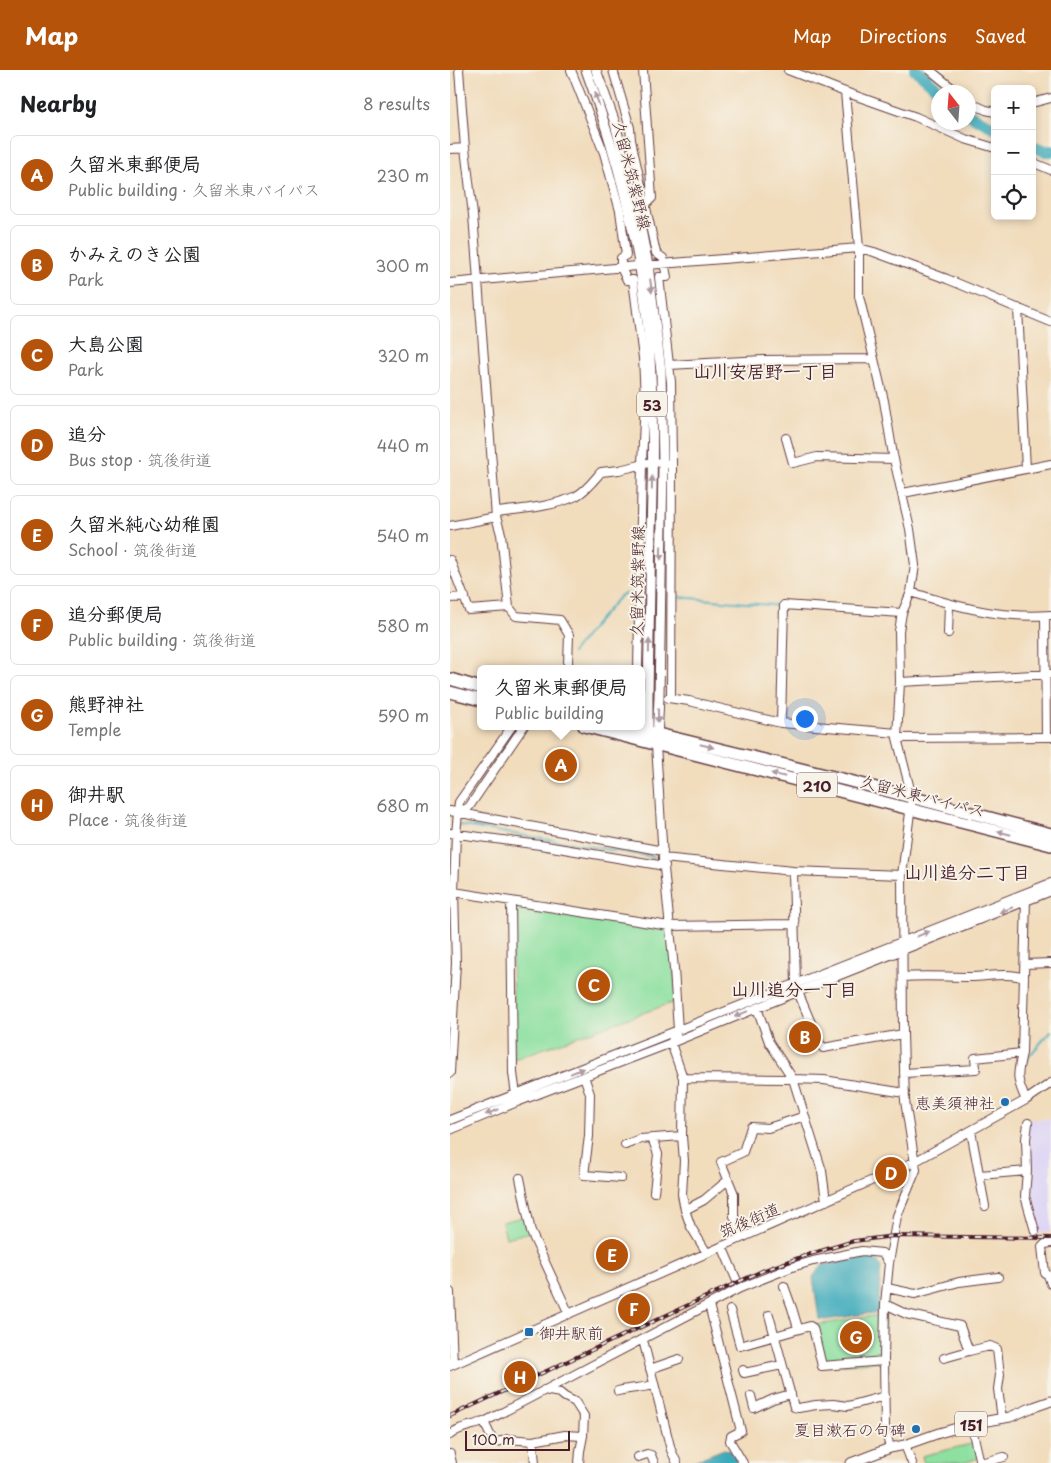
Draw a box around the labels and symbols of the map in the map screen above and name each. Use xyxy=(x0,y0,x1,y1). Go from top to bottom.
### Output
north arrow xyxy=(931,85,976,130)
one-way arrow xyxy=(593,92,600,107)
street label: 久留米筑紫野線 xyxy=(608,118,658,232)
one-way arrow xyxy=(647,279,655,295)
district label: 山川安居野一丁目 xyxy=(693,357,837,384)
road number: 53 xyxy=(637,392,667,416)
one-way arrow xyxy=(649,475,657,491)
street label: 久留米筑紫野線 xyxy=(623,525,649,637)
one-way arrow xyxy=(657,546,665,562)
one-way arrow xyxy=(646,637,654,653)
your location xyxy=(792,706,818,732)
one-way arrow xyxy=(654,708,662,724)
one-way arrow xyxy=(699,742,714,750)
pin: A xyxy=(545,746,577,784)
street label: 久留米東バイパス xyxy=(858,768,988,822)
one-way arrow xyxy=(771,771,786,779)
road number: 210 xyxy=(797,772,837,798)
one-way arrow xyxy=(996,828,1011,836)
district label: 山川追分二丁目 xyxy=(904,858,1030,885)
one-way arrow xyxy=(998,906,1013,914)
one-way arrow xyxy=(916,929,930,937)
pin: C xyxy=(578,966,610,1004)
district label: 山川追分一丁目 xyxy=(731,975,857,1002)
one-way arrow xyxy=(734,1011,748,1019)
pin: B xyxy=(789,1018,821,1056)
one-way arrow xyxy=(570,1066,584,1074)
place label: 恵美須神社 xyxy=(915,1090,995,1114)
marker: 恵美須神社 xyxy=(999,1096,1011,1108)
one-way arrow xyxy=(485,1109,499,1117)
pin: D xyxy=(875,1154,907,1192)
street label: 筑後街道 xyxy=(715,1195,783,1243)
pin: E xyxy=(596,1236,628,1274)
pin: F xyxy=(618,1290,650,1328)
pin: G xyxy=(840,1318,872,1356)
place label: 御井駅前 xyxy=(539,1320,603,1344)
marker: 御井駅前 xyxy=(523,1326,535,1338)
pin: H xyxy=(504,1358,536,1396)
road number: 151 xyxy=(955,1412,987,1436)
place label: 夏目漱石の句碑 xyxy=(794,1417,906,1441)
marker: 夏目漱石の句碑 xyxy=(910,1423,922,1435)
scale bar xyxy=(465,1428,570,1451)

